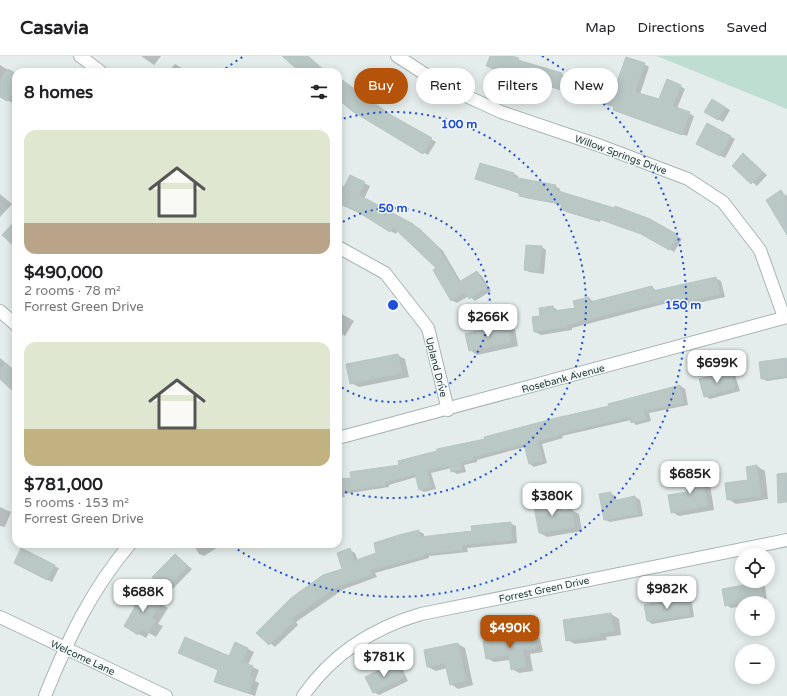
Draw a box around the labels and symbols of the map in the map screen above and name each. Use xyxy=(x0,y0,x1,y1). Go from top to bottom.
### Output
text: 100 m xyxy=(441,117,477,131)
street label: Willow Springs Drive xyxy=(573,133,669,177)
text: 50 m xyxy=(378,201,408,215)
centre of rings xyxy=(386,298,400,312)
text: 150 m xyxy=(665,298,701,312)
pin: $266K xyxy=(460,304,516,338)
street label: Upland Drive xyxy=(423,336,449,399)
pin: $699K xyxy=(689,350,745,384)
street label: Rosebank Avenue xyxy=(520,362,606,396)
pin: $685K xyxy=(662,461,718,495)
pin: $380K xyxy=(524,483,580,517)
street label: Forrest Green Drive xyxy=(498,574,591,605)
pin: $982K xyxy=(639,576,695,610)
pin: $688K xyxy=(115,579,171,613)
pin: $490K xyxy=(482,615,538,649)
street label: Welcome Lane xyxy=(48,638,117,678)
pin: $781K xyxy=(356,644,412,678)

